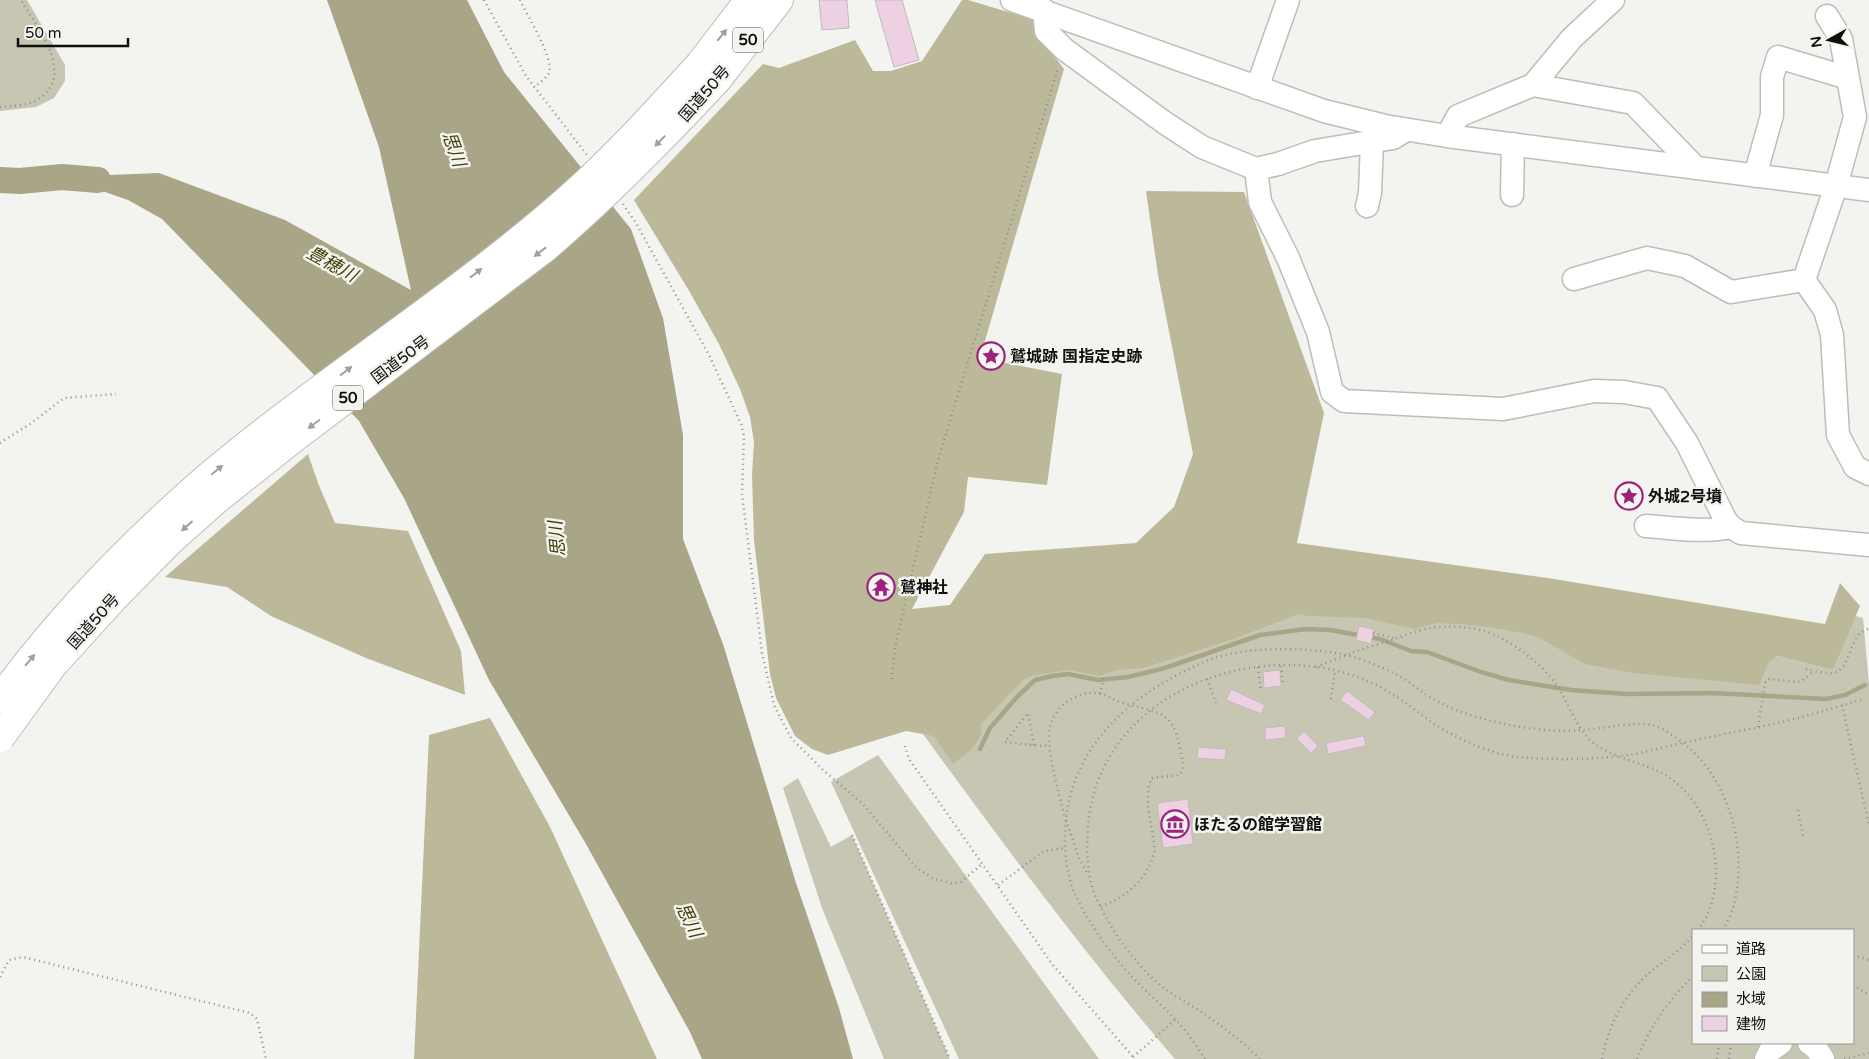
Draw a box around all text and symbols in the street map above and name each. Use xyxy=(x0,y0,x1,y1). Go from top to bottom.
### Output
scale bar xyxy=(18,15,128,47)
north arrow xyxy=(1804,15,1854,65)
text: 50 m xyxy=(25,24,62,42)
road number: 50 xyxy=(733,28,763,52)
one-way arrow xyxy=(717,29,728,42)
text: N xyxy=(1807,35,1826,48)
street label: 国道50号 xyxy=(675,61,735,126)
water label: 思川 xyxy=(438,128,471,172)
one-way arrow xyxy=(654,135,666,147)
water label: 豊穂川 xyxy=(303,241,363,288)
one-way arrow xyxy=(534,246,547,257)
one-way arrow xyxy=(469,268,482,279)
street label: 国道50号 xyxy=(367,331,434,388)
place icon: 鷲城跡 国指定史跡 xyxy=(976,341,1006,371)
place label: 鷲城跡 国指定史跡 xyxy=(1010,347,1142,367)
one-way arrow xyxy=(339,366,352,377)
road number: 50 xyxy=(333,386,363,410)
one-way arrow xyxy=(307,419,321,429)
one-way arrow xyxy=(211,465,224,476)
place icon: 外城2号墳 xyxy=(1614,481,1644,511)
place label: 外城2号墳 xyxy=(1648,487,1722,507)
water label: 思川 xyxy=(544,518,570,558)
one-way arrow xyxy=(181,520,193,531)
temple icon: 鷲神社 xyxy=(866,572,896,602)
place label: 鷲神社 xyxy=(900,578,948,598)
street label: 国道50号 xyxy=(64,590,124,654)
one-way arrow xyxy=(24,654,35,667)
museum icon: ほたるの館学習館 xyxy=(1160,809,1190,839)
place label: ほたるの館学習館 xyxy=(1194,815,1322,835)
water label: 思川 xyxy=(671,899,708,943)
legend xyxy=(1692,929,1854,1044)
text: 道路 xyxy=(1736,940,1766,958)
text: 公園 xyxy=(1736,965,1766,983)
text: 水域 xyxy=(1736,990,1766,1008)
text: 建物 xyxy=(1736,1015,1766,1033)

